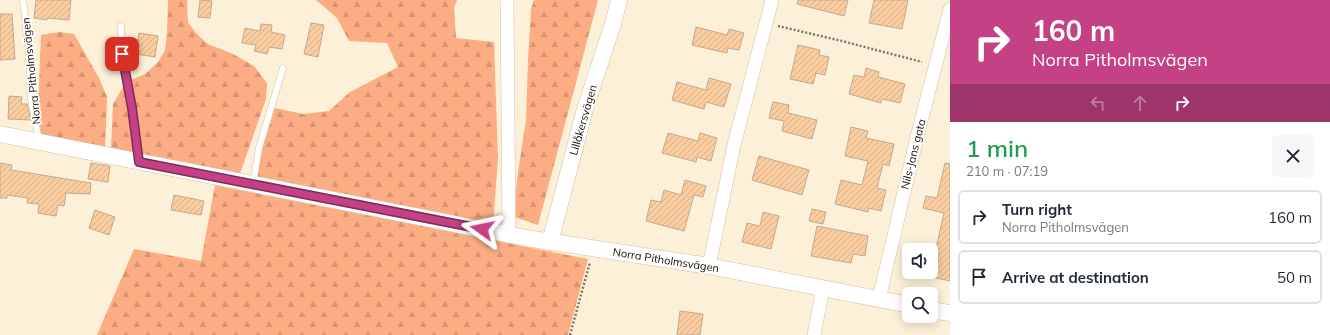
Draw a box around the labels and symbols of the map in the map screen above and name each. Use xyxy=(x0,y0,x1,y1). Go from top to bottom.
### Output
street label: Norra Pitholmsvägen xyxy=(18,17,44,125)
pin xyxy=(105,37,139,71)
street label: Lillåkersvägen xyxy=(566,83,600,157)
street label: Nils-Jans gata xyxy=(897,117,929,191)
position arrow xyxy=(461,208,503,250)
street label: Norra Pitholmsvägen xyxy=(612,245,720,275)

